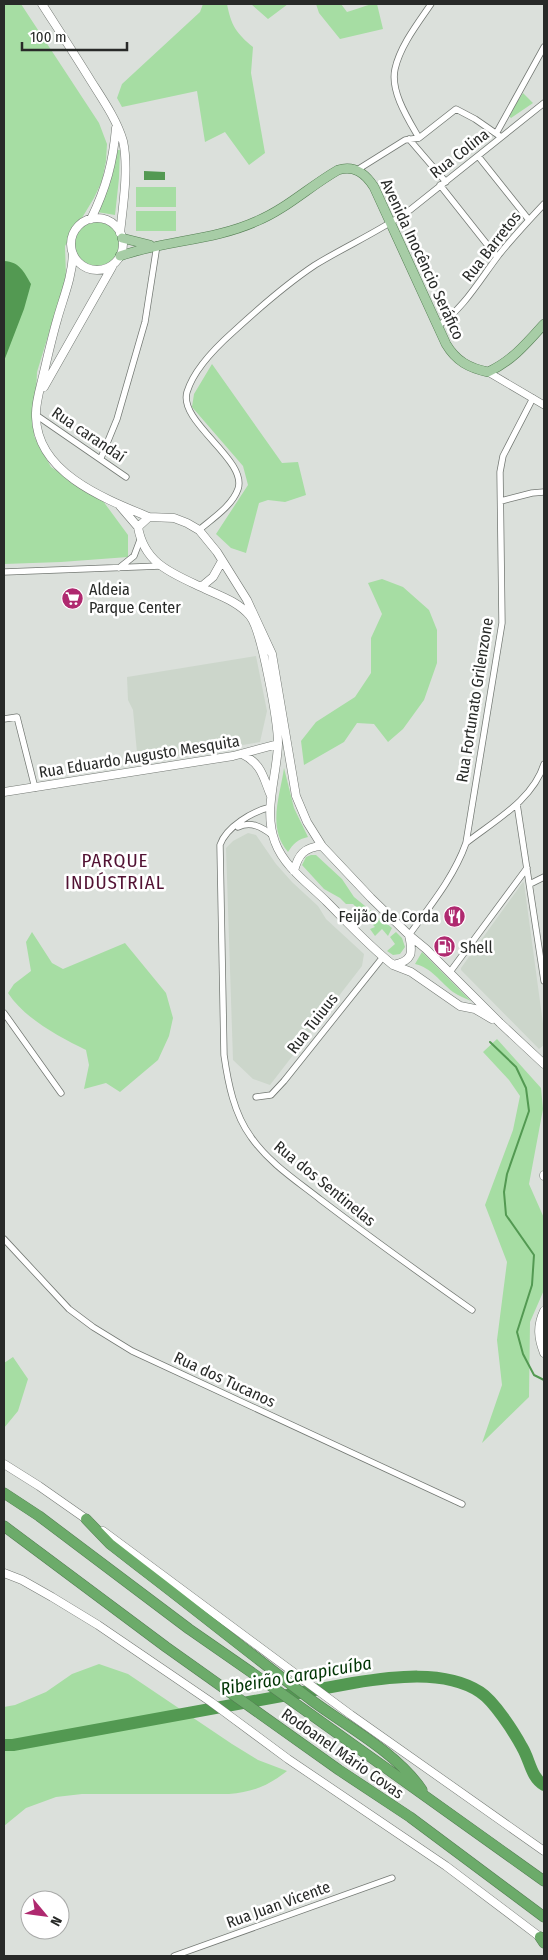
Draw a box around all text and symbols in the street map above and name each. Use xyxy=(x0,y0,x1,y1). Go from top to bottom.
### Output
scale bar xyxy=(22,20,128,52)
text: 100 m xyxy=(30,28,67,46)
street label: Rua Colina xyxy=(426,124,493,182)
street label: Avenida Inocêncio Seráfico xyxy=(377,176,468,343)
street label: Rua Barretos xyxy=(458,207,525,285)
street label: Rua carandaí xyxy=(48,403,129,466)
place label: Aldeia Parque Center xyxy=(89,580,181,617)
supermarket icon: Aldeia Parque Center xyxy=(61,586,85,610)
street label: Rua Fortunato Grilenzone xyxy=(452,616,497,784)
street label: Rua Eduardo Augusto Mesquita xyxy=(37,731,241,782)
district label: PARQUE INDÚSTRIAL xyxy=(65,849,165,894)
restaurant icon: Feijão de Corda xyxy=(443,904,467,928)
place label: Feijão de Corda xyxy=(339,907,439,926)
fuel station icon: Shell xyxy=(432,935,456,959)
place label: Shell xyxy=(460,938,493,957)
street label: Rua Tuiuus xyxy=(283,989,342,1057)
street label: Rua dos Sentinelas xyxy=(270,1137,379,1230)
street label: Rua dos Tucanos xyxy=(171,1348,279,1411)
water label: Ribeirão Carapicuíba xyxy=(219,1652,373,1700)
street label: Rodoanel Mário Covas xyxy=(278,1704,407,1803)
street label: Rua Juan Vicente xyxy=(224,1877,333,1932)
north arrow xyxy=(20,1890,70,1940)
text: N xyxy=(46,1913,65,1929)

